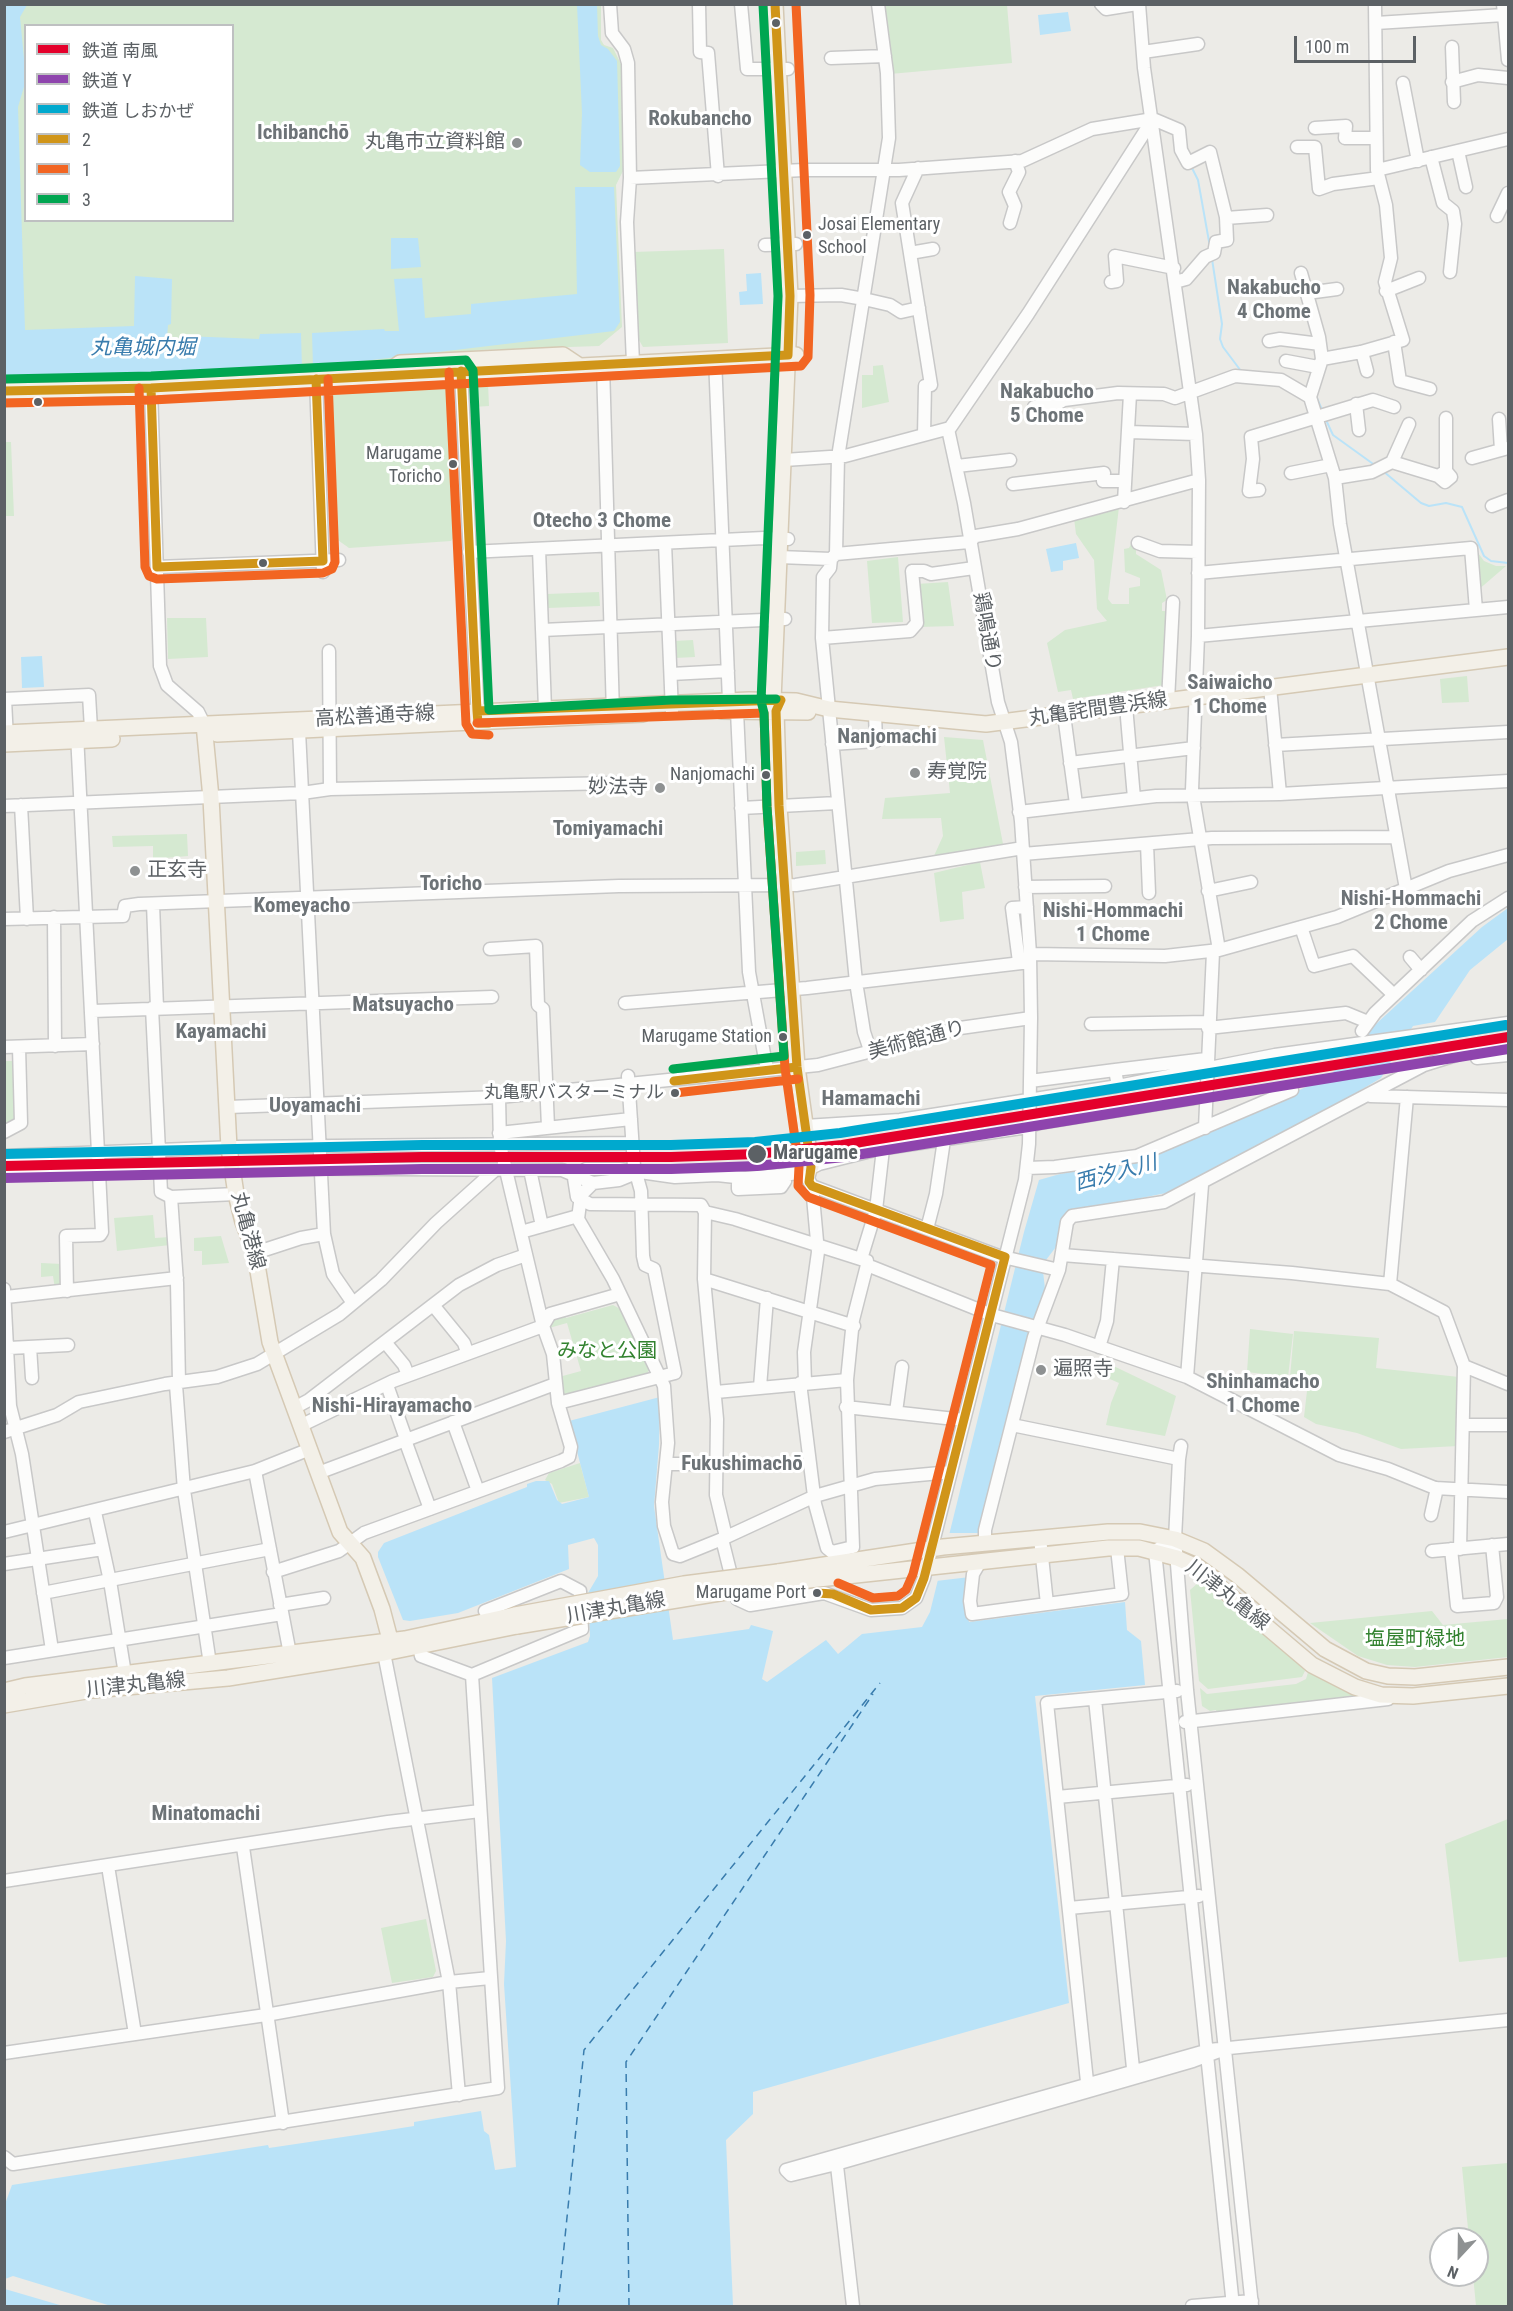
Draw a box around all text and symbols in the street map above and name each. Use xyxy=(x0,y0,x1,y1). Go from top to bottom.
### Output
unlabelled marker xyxy=(770,17,782,29)
legend xyxy=(24,24,234,222)
scale bar xyxy=(1297,24,1418,62)
text: 100 m xyxy=(1305,36,1349,57)
text: 鉄道 南風 xyxy=(82,40,158,61)
text: 鉄道 Y xyxy=(82,70,132,91)
text: 鉄道 しおかぜ xyxy=(82,100,194,121)
district label: Rokubancho xyxy=(648,107,752,133)
district label: Ichibanchō xyxy=(257,121,349,147)
text: 2 xyxy=(82,129,91,150)
place label: 丸亀市立資料館 xyxy=(365,131,505,155)
marker: 丸亀市立資料館 xyxy=(510,136,524,150)
text: 1 xyxy=(82,159,91,180)
text: 3 xyxy=(82,189,91,210)
place label: Josai Elementary School xyxy=(818,214,940,256)
marker: Josai Elementary School xyxy=(801,229,813,241)
district label: Nakabucho 4 Chome xyxy=(1227,276,1321,326)
water label: 丸亀城内堀 xyxy=(91,336,195,362)
district label: Nakabucho 5 Chome xyxy=(1000,380,1094,430)
unlabelled marker xyxy=(32,396,44,408)
place label: Marugame Toricho xyxy=(366,443,442,486)
marker: Marugame Toricho xyxy=(447,458,459,470)
district label: Otecho 3 Chome xyxy=(533,509,671,535)
unlabelled marker xyxy=(257,557,269,569)
street label: 鶏鳴通り xyxy=(967,591,1005,673)
district label: Saiwaicho 1 Chome xyxy=(1187,671,1273,721)
street label: 丸亀詫間豊浜線 xyxy=(1027,688,1169,732)
street label: 高松善通寺線 xyxy=(314,702,436,732)
district label: Nanjomachi xyxy=(837,725,937,751)
place label: 寿覚院 xyxy=(927,761,987,785)
place label: Nanjomachi xyxy=(670,764,755,786)
marker: 寿覚院 xyxy=(908,766,922,780)
marker: Nanjomachi xyxy=(760,769,772,781)
place label: 妙法寺 xyxy=(588,776,648,800)
marker: 妙法寺 xyxy=(653,781,667,795)
district label: Tomiyamachi xyxy=(553,817,663,843)
place label: 正玄寺 xyxy=(147,859,207,883)
marker: 正玄寺 xyxy=(128,864,142,878)
district label: Toricho xyxy=(420,872,482,898)
district label: Nishi-Hommachi 2 Chome xyxy=(1341,887,1481,937)
district label: Komeyacho xyxy=(254,894,350,920)
district label: Nishi-Hommachi 1 Chome xyxy=(1043,899,1183,949)
district label: Matsuyacho xyxy=(352,993,454,1019)
street label: 美術館通り xyxy=(866,1016,968,1066)
district label: Kayamachi xyxy=(175,1020,267,1046)
place label: Marugame Station xyxy=(641,1026,772,1048)
marker: Marugame Station xyxy=(777,1031,789,1043)
place label: 丸亀駅バスターミナル xyxy=(484,1082,664,1104)
marker: 丸亀駅バスターミナル xyxy=(669,1087,681,1099)
district label: Hamamachi xyxy=(821,1087,921,1113)
district label: Uoyamachi xyxy=(269,1094,361,1120)
place label: Marugame xyxy=(773,1142,858,1166)
marker: Marugame xyxy=(746,1143,768,1165)
water label: 西汐入川 xyxy=(1072,1151,1160,1197)
street label: 丸亀港線 xyxy=(225,1189,269,1273)
park label: みなと公園 xyxy=(557,1340,657,1364)
place label: 遍照寺 xyxy=(1053,1358,1113,1382)
marker: 遍照寺 xyxy=(1034,1363,1048,1377)
district label: Shinhamacho 1 Chome xyxy=(1206,1370,1320,1420)
district label: Nishi-Hirayamacho xyxy=(312,1394,472,1420)
district label: Fukushimachō xyxy=(681,1452,803,1478)
street label: 川津丸亀線 xyxy=(1180,1556,1274,1636)
place label: Marugame Port xyxy=(696,1582,806,1604)
marker: Marugame Port xyxy=(811,1587,823,1599)
street label: 川津丸亀線 xyxy=(565,1588,667,1630)
park label: 塩屋町緑地 xyxy=(1365,1628,1465,1652)
street label: 川津丸亀線 xyxy=(85,1669,187,1703)
district label: Minatomachi xyxy=(152,1802,260,1828)
north arrow xyxy=(1429,2227,1489,2287)
text: N xyxy=(1445,2262,1461,2283)

